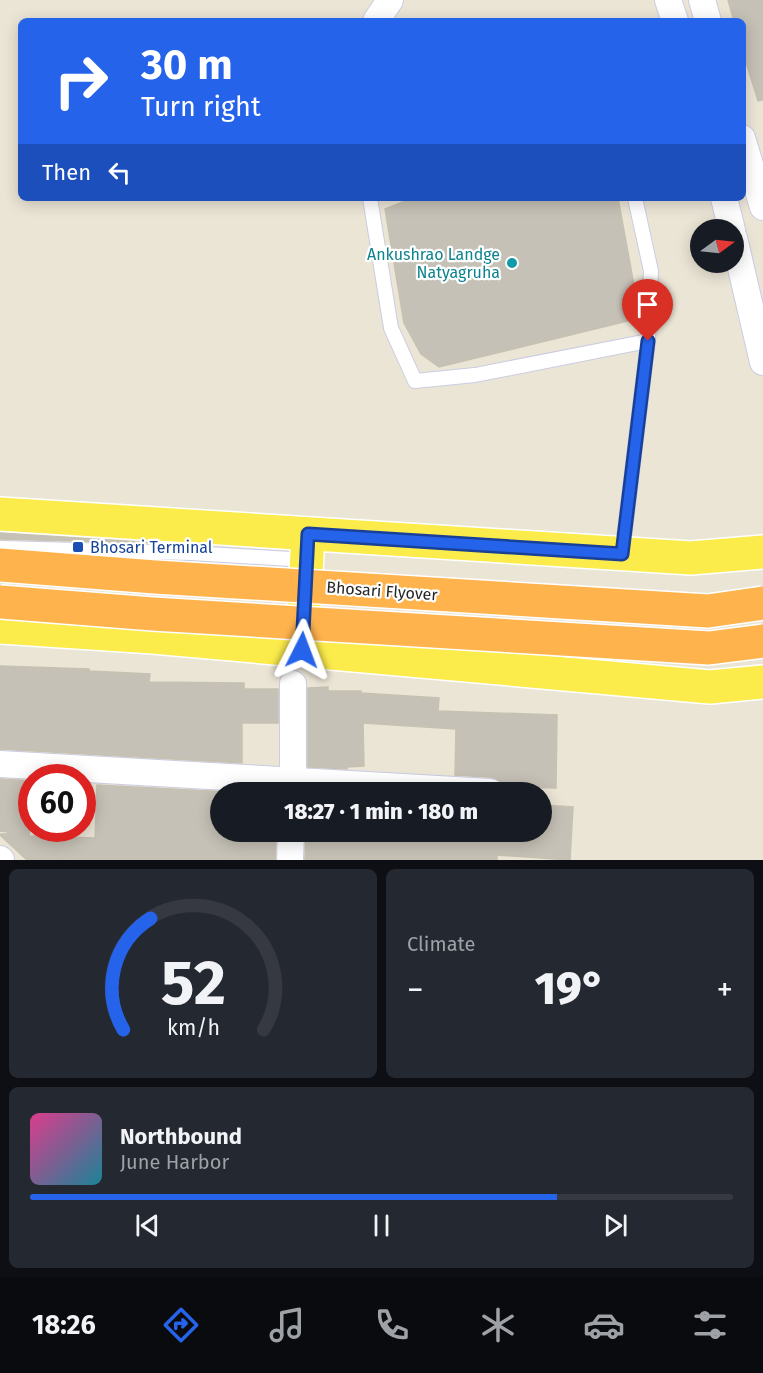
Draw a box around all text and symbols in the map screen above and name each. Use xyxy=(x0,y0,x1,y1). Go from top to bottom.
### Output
text: 30 m xyxy=(141,40,233,90)
icon: right xyxy=(42,42,120,120)
text: Turn right xyxy=(141,91,261,123)
icon: left xyxy=(103,156,136,189)
text: Then xyxy=(42,159,91,186)
north arrow xyxy=(690,219,744,273)
map controls xyxy=(690,219,744,273)
place label: Ankushrao Landge Natyagruha xyxy=(367,245,500,282)
marker: Ankushrao Landge Natyagruha xyxy=(505,256,519,270)
pin xyxy=(622,279,673,341)
icon: arrive xyxy=(631,288,664,321)
place label: Bhosari Terminal xyxy=(90,538,213,557)
marker: Bhosari Terminal xyxy=(71,540,85,554)
street label: Bhosari Flyover xyxy=(326,578,439,604)
position arrow xyxy=(270,618,334,682)
speed limit sign: 60 xyxy=(18,764,96,842)
text: 18:27 · 1 min · 180 m xyxy=(284,798,478,825)
text: Climate xyxy=(407,932,475,956)
text: 52 xyxy=(161,946,225,1021)
text: 19° xyxy=(535,962,605,1016)
text: − xyxy=(407,970,424,1010)
text: + xyxy=(717,970,733,1010)
text: km/h xyxy=(166,1016,220,1042)
text: Northbound xyxy=(120,1123,242,1150)
text: June Harbor xyxy=(120,1150,229,1174)
icon: previous xyxy=(131,1209,164,1242)
icon: pause xyxy=(365,1209,398,1242)
icon: next xyxy=(599,1209,632,1242)
icon: directions xyxy=(160,1304,202,1346)
icon: music xyxy=(266,1304,308,1346)
icon: phone xyxy=(371,1304,413,1346)
icon: climate xyxy=(477,1304,519,1346)
icon: car xyxy=(583,1304,625,1346)
icon: filters xyxy=(689,1304,731,1346)
text: 18:26 xyxy=(32,1309,96,1341)

